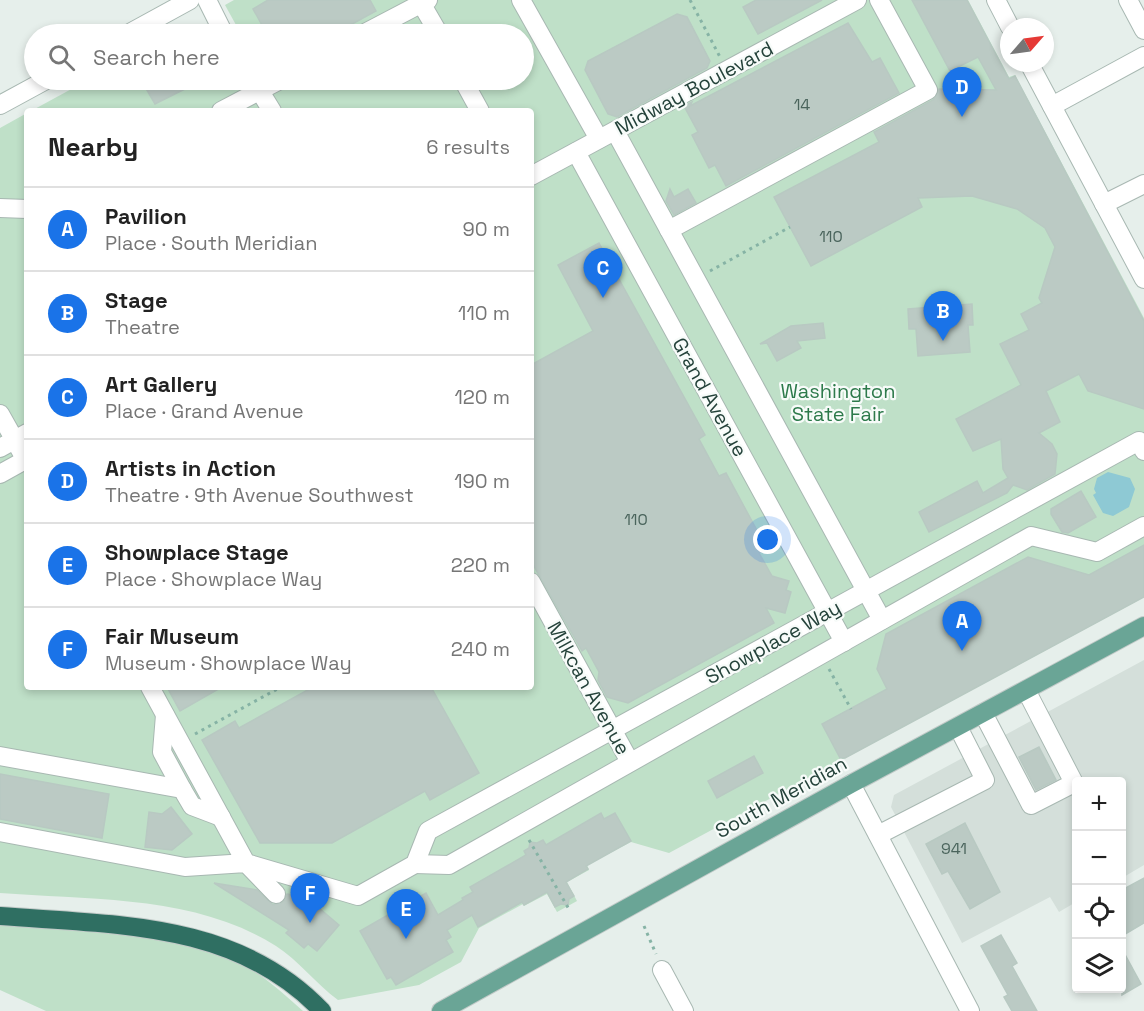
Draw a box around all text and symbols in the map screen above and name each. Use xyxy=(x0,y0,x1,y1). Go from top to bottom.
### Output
north arrow xyxy=(1000,18,1054,72)
search box xyxy=(24,24,534,90)
street label: Midway Boulevard xyxy=(610,35,778,141)
icon: search xyxy=(45,41,78,74)
text: Search here xyxy=(93,43,220,71)
pin: D xyxy=(942,68,982,117)
house number: 14 xyxy=(794,94,810,115)
text: Nearby xyxy=(48,130,138,164)
text: 6 results xyxy=(426,134,510,160)
text: Pavilion xyxy=(105,202,187,230)
text: A xyxy=(61,216,74,242)
text: 90 m xyxy=(463,216,510,242)
house number: 110 xyxy=(819,226,843,247)
text: Place · South Meridian xyxy=(105,230,318,256)
pin: C xyxy=(584,248,622,298)
text: Stage xyxy=(105,286,168,314)
pin: B xyxy=(924,292,962,341)
text: B xyxy=(61,300,74,326)
text: 110 m xyxy=(458,300,510,326)
text: Theatre xyxy=(105,314,180,340)
street label: Grand Avenue xyxy=(666,333,754,461)
text: Art Gallery xyxy=(105,370,217,398)
park label: Washington State Fair xyxy=(781,378,895,427)
text: C xyxy=(61,384,74,410)
text: 120 m xyxy=(454,384,510,410)
text: Place · Grand Avenue xyxy=(105,398,304,424)
text: Artists in Action xyxy=(105,454,276,482)
text: D xyxy=(61,468,74,494)
text: 190 m xyxy=(454,468,510,494)
text: Theatre · 9th Avenue Southwest xyxy=(105,482,414,508)
house number: 110 xyxy=(624,509,648,530)
your location xyxy=(753,525,782,554)
text: Showplace Stage xyxy=(105,538,289,566)
text: E xyxy=(62,552,73,578)
text: 220 m xyxy=(451,552,510,578)
text: Place · Showplace Way xyxy=(105,566,322,592)
street label: Showplace Way xyxy=(701,594,845,690)
pin: A xyxy=(942,602,982,651)
street label: Milkcan Avenue xyxy=(542,617,636,759)
text: Fair Museum xyxy=(105,622,239,650)
text: F xyxy=(62,636,73,662)
text: 240 m xyxy=(451,636,510,662)
text: Museum · Showplace Way xyxy=(105,650,352,676)
street label: South Meridian xyxy=(711,750,851,844)
map controls xyxy=(1072,777,1126,993)
button: + xyxy=(1072,777,1126,831)
button: − xyxy=(1072,831,1126,885)
house number: 941 xyxy=(941,838,967,859)
pin: F xyxy=(290,874,330,923)
button: locate xyxy=(1072,885,1126,939)
pin: E xyxy=(386,890,426,939)
button: layers xyxy=(1072,939,1126,993)

